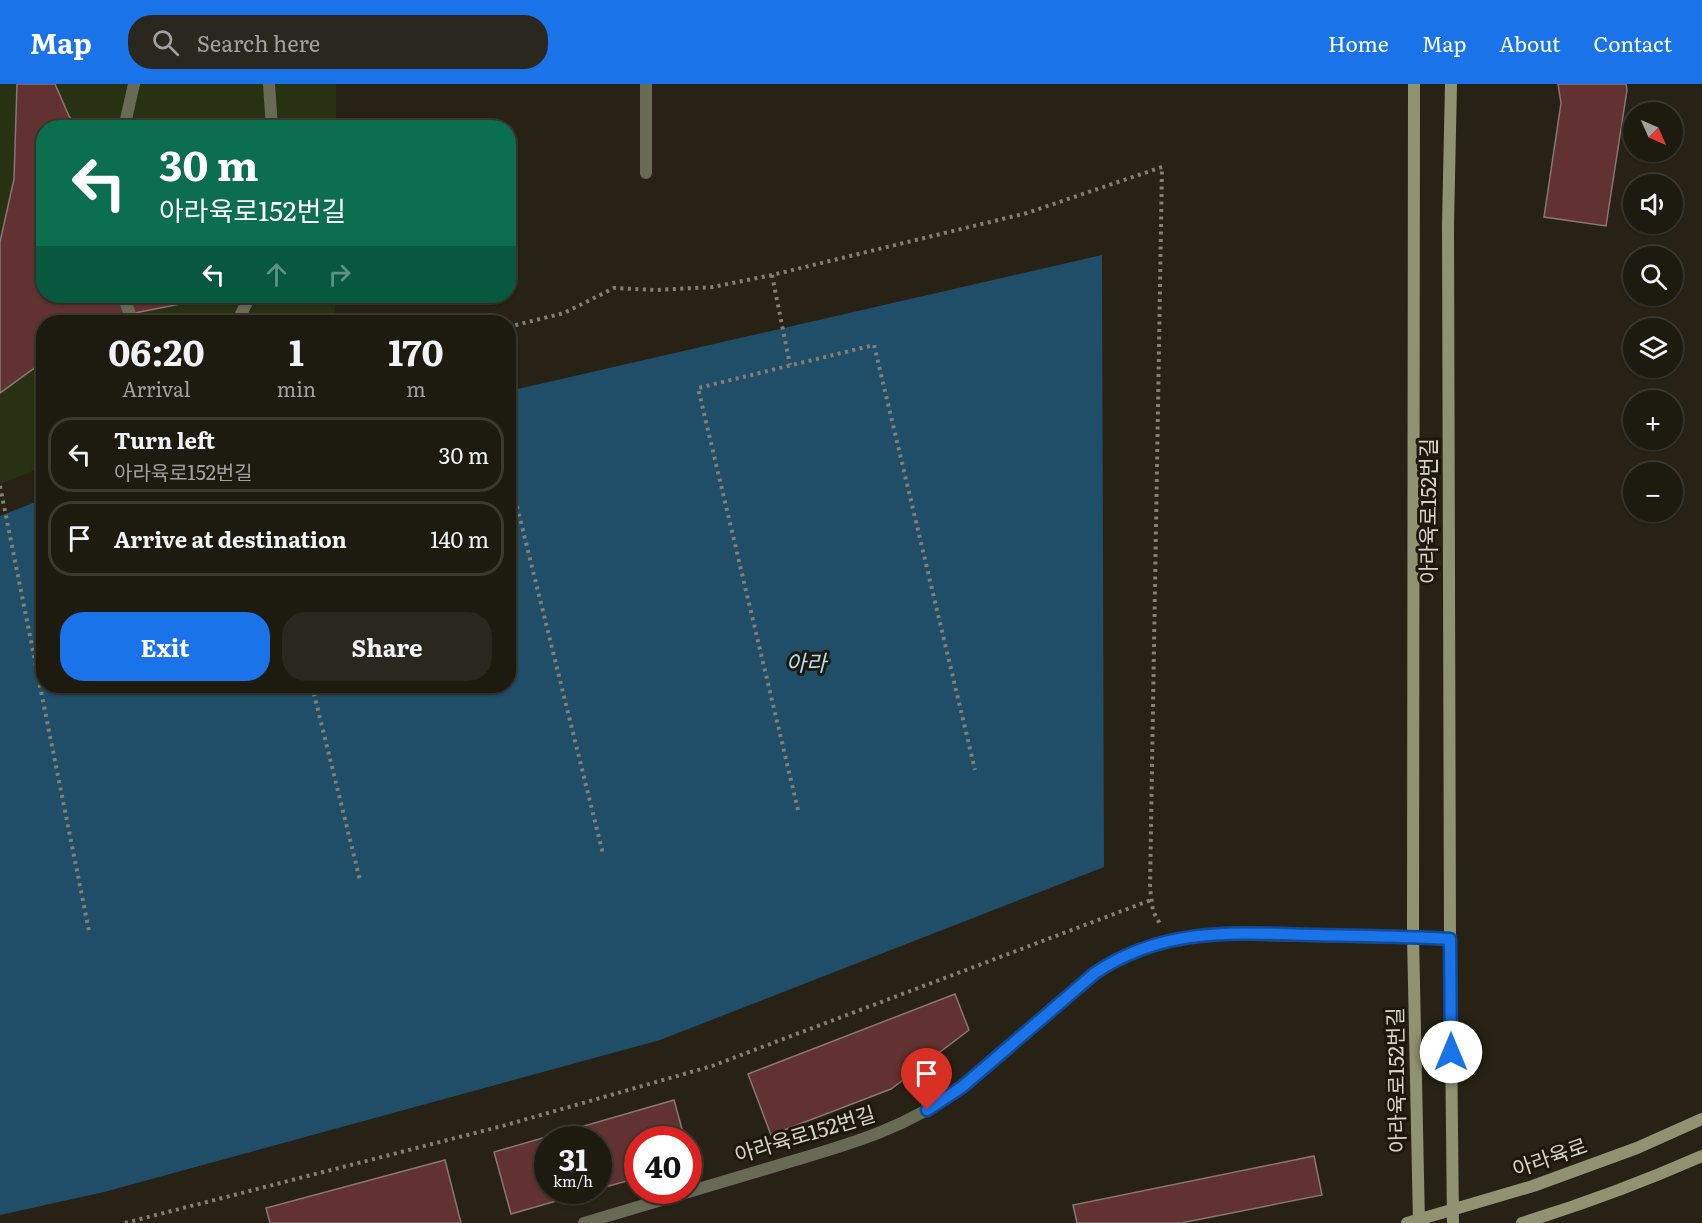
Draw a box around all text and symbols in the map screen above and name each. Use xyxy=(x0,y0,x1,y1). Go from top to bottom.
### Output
search box xyxy=(128,15,548,69)
text: Map xyxy=(30,21,92,63)
icon: search xyxy=(149,26,182,59)
text: Search here xyxy=(197,26,320,59)
text: Home xyxy=(1328,27,1389,58)
text: Map xyxy=(1422,27,1466,58)
text: About xyxy=(1499,27,1561,58)
text: Contact xyxy=(1594,27,1672,58)
north arrow xyxy=(1623,102,1683,162)
map controls xyxy=(1623,102,1683,522)
text: 30 m xyxy=(159,132,259,194)
icon: left xyxy=(60,144,138,222)
button: sound xyxy=(1623,174,1683,234)
text: 아라육로152번길 xyxy=(159,189,346,229)
button: search xyxy=(1623,246,1683,306)
icon: left xyxy=(197,258,230,291)
icon: ahead xyxy=(260,258,293,291)
icon: right xyxy=(323,258,356,291)
button: layers xyxy=(1623,318,1683,378)
text: 06:20 xyxy=(108,324,205,377)
text: 1 xyxy=(289,324,304,377)
text: 170 xyxy=(388,324,444,377)
text: Arrival xyxy=(122,373,191,403)
text: min xyxy=(277,373,316,403)
text: m xyxy=(406,373,426,403)
button: + xyxy=(1623,390,1683,450)
text: Turn left xyxy=(114,423,215,456)
icon: left xyxy=(63,438,96,471)
text: 30 m xyxy=(439,438,489,471)
street label: 아라육로152번길 xyxy=(1411,438,1442,584)
text: 아라육로152번길 xyxy=(114,456,253,486)
button: − xyxy=(1623,462,1683,522)
icon: arrive xyxy=(63,522,96,555)
text: Arrive at destination xyxy=(114,522,347,555)
text: 140 m xyxy=(430,522,489,555)
button: Exit xyxy=(60,612,270,681)
button: Share xyxy=(282,612,492,681)
water label: 아라 xyxy=(786,645,829,678)
street label: 아라육로152번길 xyxy=(1378,1007,1411,1153)
position arrow xyxy=(1419,1020,1483,1084)
pin xyxy=(901,1048,952,1110)
icon: arrive xyxy=(910,1057,943,1090)
street label: 아라육로152번길 xyxy=(730,1097,878,1169)
speed limit sign: 40 xyxy=(624,1126,702,1204)
street label: 아라육로 xyxy=(1508,1128,1591,1183)
text: 31 xyxy=(558,1136,588,1180)
text: km/h xyxy=(553,1169,593,1192)

